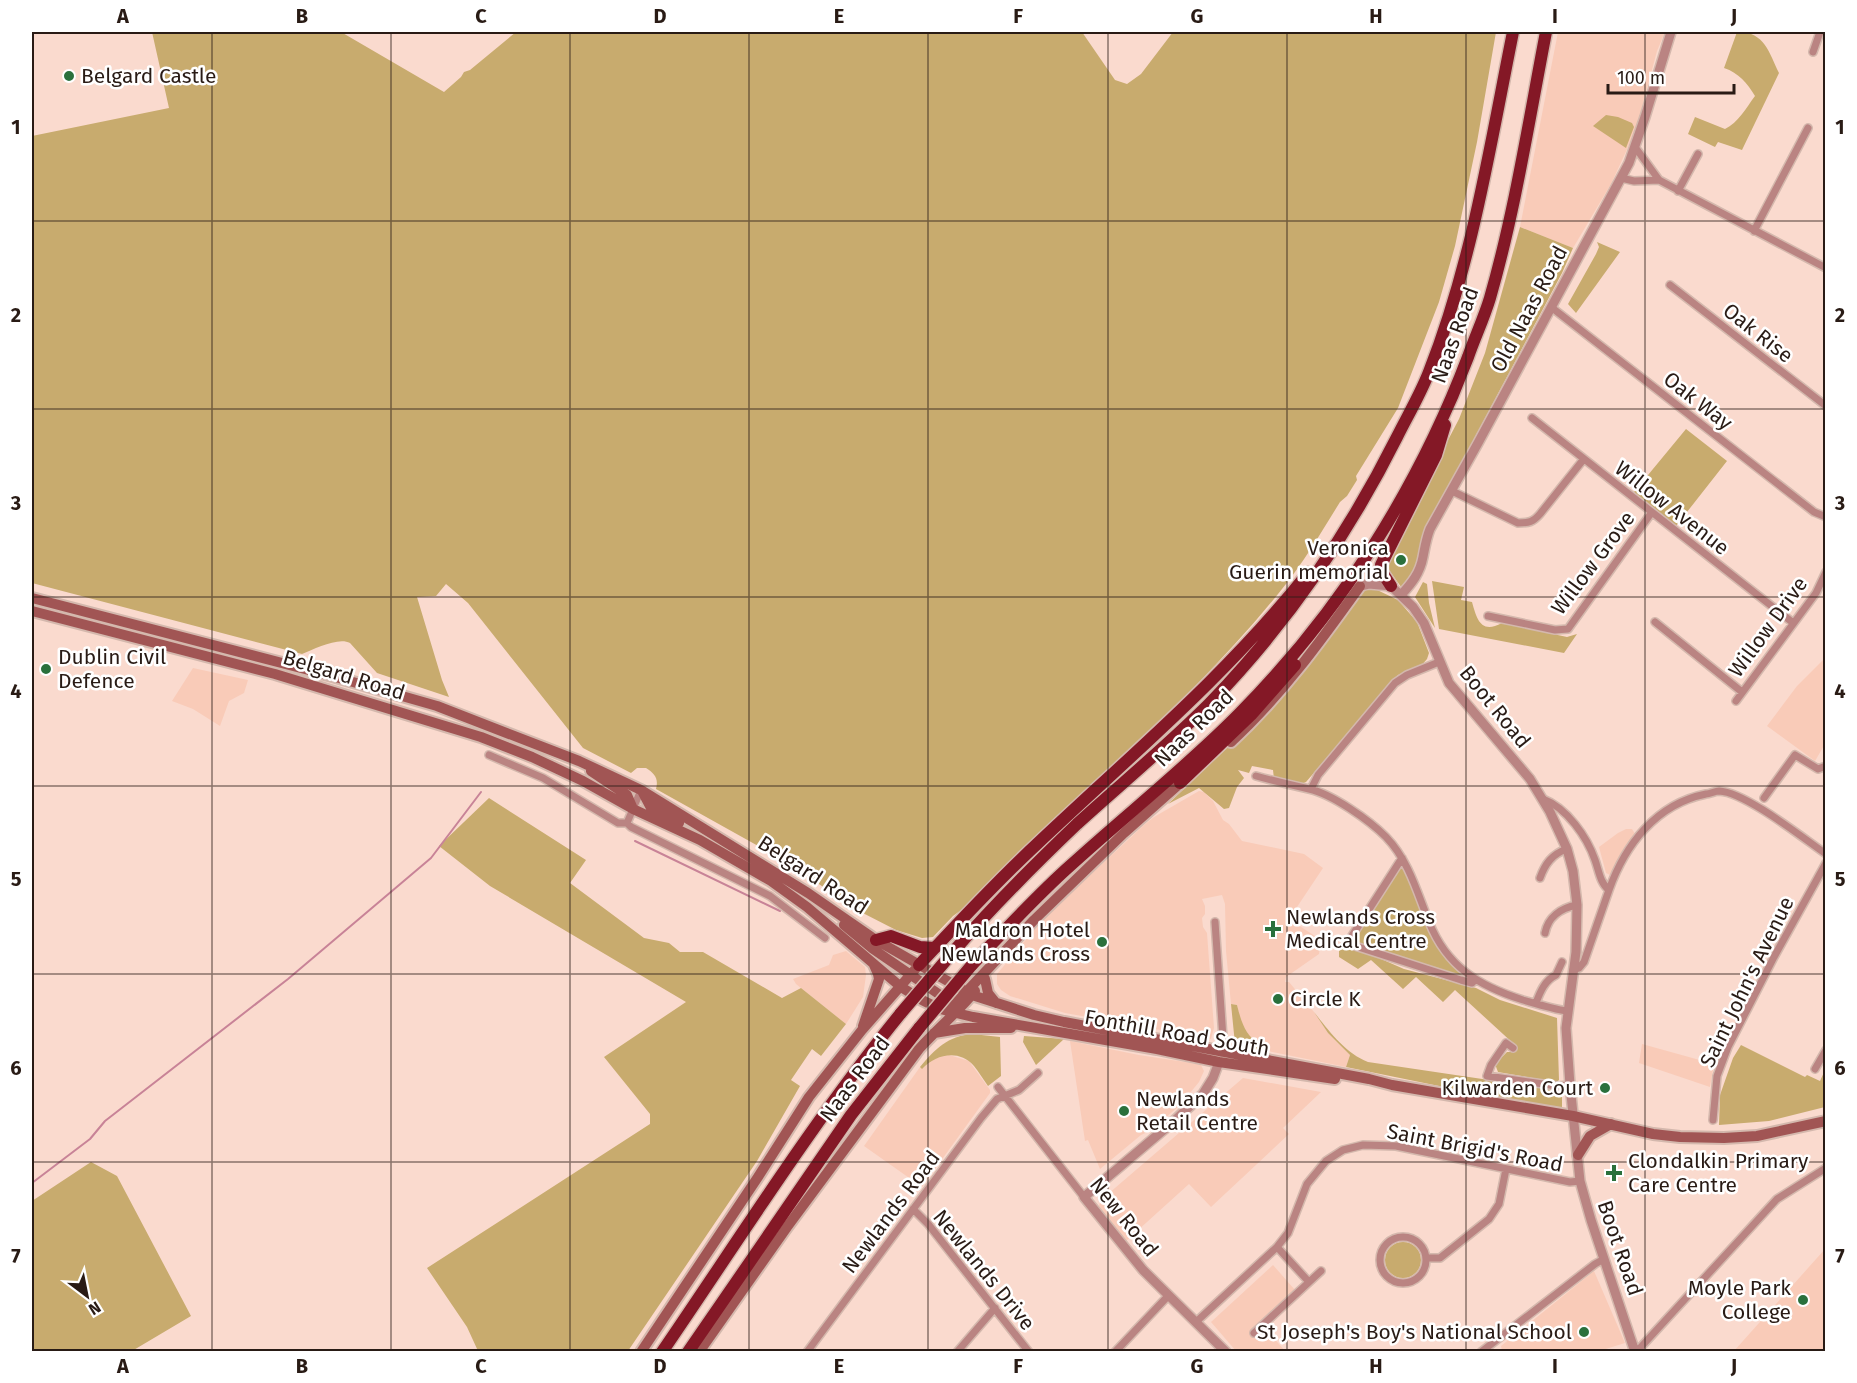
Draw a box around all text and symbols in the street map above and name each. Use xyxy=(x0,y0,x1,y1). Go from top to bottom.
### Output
text: A xyxy=(116,4,130,28)
text: B xyxy=(296,4,308,28)
text: C xyxy=(475,4,487,28)
text: D xyxy=(653,4,667,28)
text: E xyxy=(834,4,844,28)
text: F xyxy=(1013,4,1023,28)
text: G xyxy=(1191,4,1203,28)
text: H xyxy=(1369,4,1383,28)
text: I xyxy=(1552,4,1558,28)
text: J xyxy=(1730,4,1737,28)
scale bar xyxy=(1608,57,1734,95)
place label: Belgard Castle xyxy=(81,63,216,89)
text: 100 m xyxy=(1617,67,1665,89)
marker: Belgard Castle xyxy=(62,69,76,83)
text: 1 xyxy=(11,115,21,139)
text: 1 xyxy=(1835,115,1845,139)
street label: Old Naas Road xyxy=(1485,241,1573,377)
street label: Naas Road xyxy=(1426,283,1484,387)
street label: Oak Rise xyxy=(1718,298,1798,368)
text: 2 xyxy=(11,303,21,327)
text: 2 xyxy=(1835,303,1845,327)
street label: Oak Way xyxy=(1658,366,1738,436)
street label: Willow Avenue xyxy=(1610,455,1734,561)
text: 3 xyxy=(10,491,21,515)
text: 3 xyxy=(1834,491,1845,515)
street label: Willow Grove xyxy=(1546,506,1640,620)
place label: Veronica Guerin memorial xyxy=(1229,535,1389,585)
marker: Veronica Guerin memorial xyxy=(1394,553,1408,567)
street label: Willow Drive xyxy=(1723,572,1813,682)
place label: Dublin Civil Defence xyxy=(58,644,166,694)
street label: Belgard Road xyxy=(280,644,408,706)
street label: Boot Road xyxy=(1454,660,1536,754)
marker: Dublin Civil Defence xyxy=(39,662,53,676)
text: 4 xyxy=(10,679,22,703)
text: 4 xyxy=(1834,679,1846,703)
street label: Naas Road xyxy=(1149,684,1239,772)
street label: Belgard Road xyxy=(753,830,873,920)
text: 5 xyxy=(11,867,22,891)
text: 5 xyxy=(1835,867,1846,891)
street label: Saint John's Avenue xyxy=(1694,892,1800,1072)
place label: Newlands Cross Medical Centre xyxy=(1286,904,1435,954)
place label: Maldron Hotel Newlands Cross xyxy=(941,917,1090,967)
marker: Newlands Cross Medical Centre xyxy=(1264,920,1282,938)
marker: Maldron Hotel Newlands Cross xyxy=(1095,935,1109,949)
place label: Circle K xyxy=(1290,986,1361,1012)
marker: Circle K xyxy=(1271,992,1285,1006)
street label: Fonthill Road South xyxy=(1082,1004,1272,1062)
street label: Naas Road xyxy=(814,1031,896,1127)
text: 6 xyxy=(10,1056,22,1080)
text: 6 xyxy=(1834,1056,1846,1080)
place label: Kilwarden Court xyxy=(1441,1075,1593,1101)
marker: Kilwarden Court xyxy=(1598,1081,1612,1095)
place label: Newlands Retail Centre xyxy=(1136,1086,1258,1136)
marker: Newlands Retail Centre xyxy=(1117,1104,1131,1118)
street label: Saint Brigid's Road xyxy=(1385,1118,1565,1178)
street label: Newlands Road xyxy=(836,1145,946,1279)
place label: Clondalkin Primary Care Centre xyxy=(1628,1148,1809,1198)
marker: Clondalkin Primary Care Centre xyxy=(1605,1164,1623,1182)
street label: New Road xyxy=(1084,1172,1164,1262)
street label: Boot Road xyxy=(1592,1197,1648,1299)
street label: Newlands Drive xyxy=(927,1204,1041,1336)
text: 7 xyxy=(11,1244,21,1268)
text: 7 xyxy=(1835,1244,1845,1268)
north arrow xyxy=(57,1266,117,1326)
place label: Moyle Park College xyxy=(1688,1275,1791,1325)
marker: Moyle Park College xyxy=(1796,1293,1810,1307)
text: N xyxy=(85,1297,104,1319)
place label: St Joseph's Boy's National School xyxy=(1257,1319,1572,1345)
marker: St Joseph's Boy's National School xyxy=(1577,1325,1591,1339)
text: A xyxy=(116,1354,130,1378)
text: B xyxy=(296,1354,308,1378)
text: C xyxy=(475,1354,487,1378)
text: D xyxy=(653,1354,667,1378)
text: E xyxy=(834,1354,844,1378)
text: F xyxy=(1013,1354,1023,1378)
text: G xyxy=(1191,1354,1203,1378)
text: H xyxy=(1369,1354,1383,1378)
text: I xyxy=(1552,1354,1558,1378)
text: J xyxy=(1730,1354,1737,1378)

